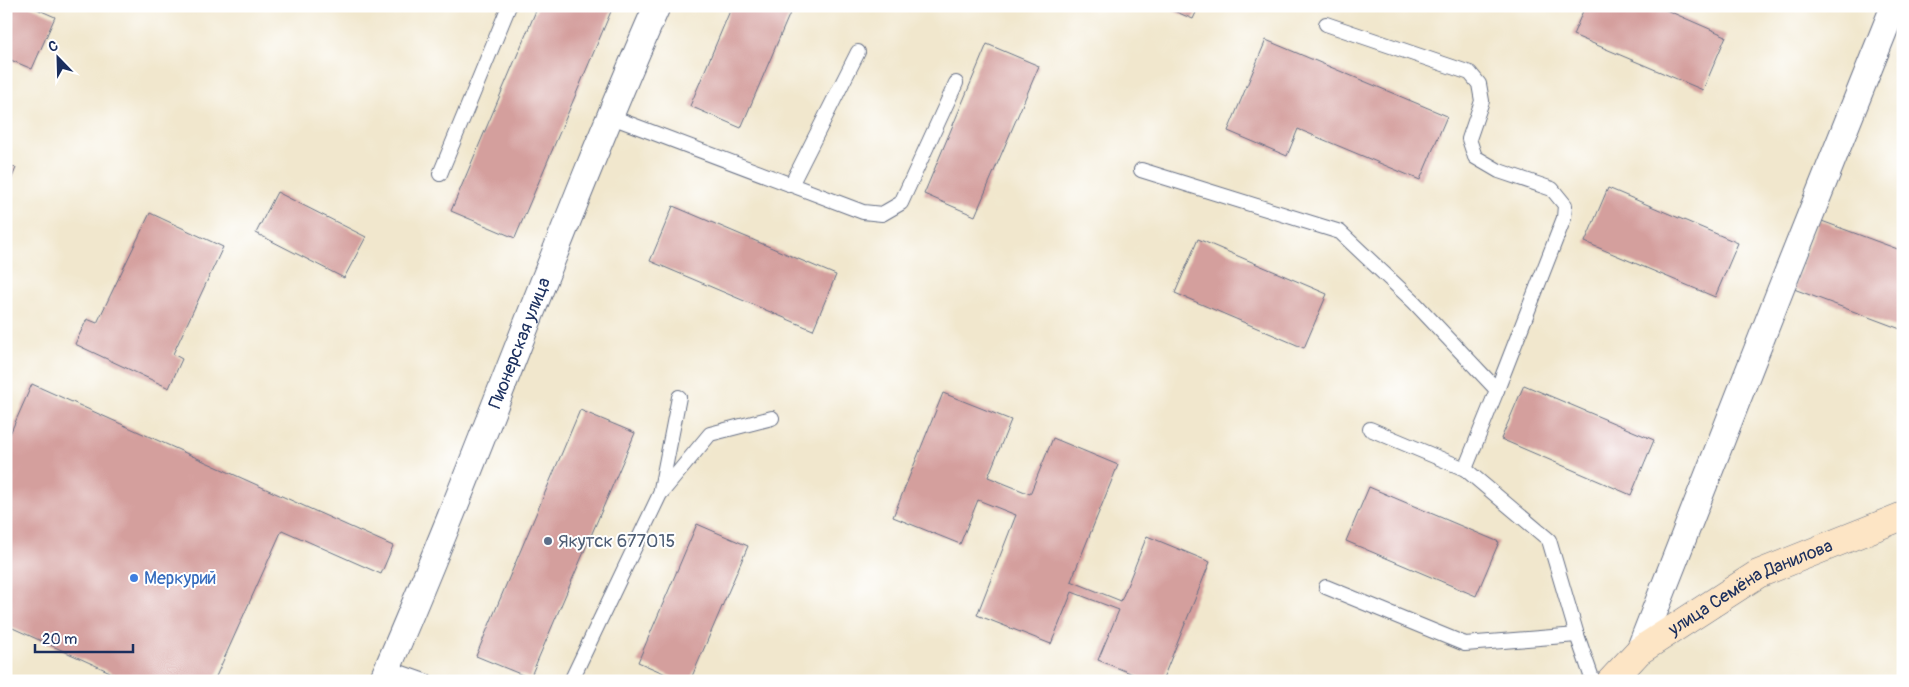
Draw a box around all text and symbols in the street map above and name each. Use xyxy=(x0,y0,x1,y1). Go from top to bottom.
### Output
north arrow xyxy=(32,32,82,82)
text: С xyxy=(46,37,61,56)
street label: Пионерская улица xyxy=(483,274,555,412)
place label: Якутск 677015 xyxy=(558,530,675,553)
street label: улица Семёна Данилова xyxy=(1663,534,1836,641)
marker: Якутск 677015 xyxy=(542,535,554,547)
place label: Меркурий xyxy=(144,567,216,590)
marker: Меркурий xyxy=(128,572,140,584)
scale bar xyxy=(35,622,132,654)
text: 20 m xyxy=(42,630,77,649)

